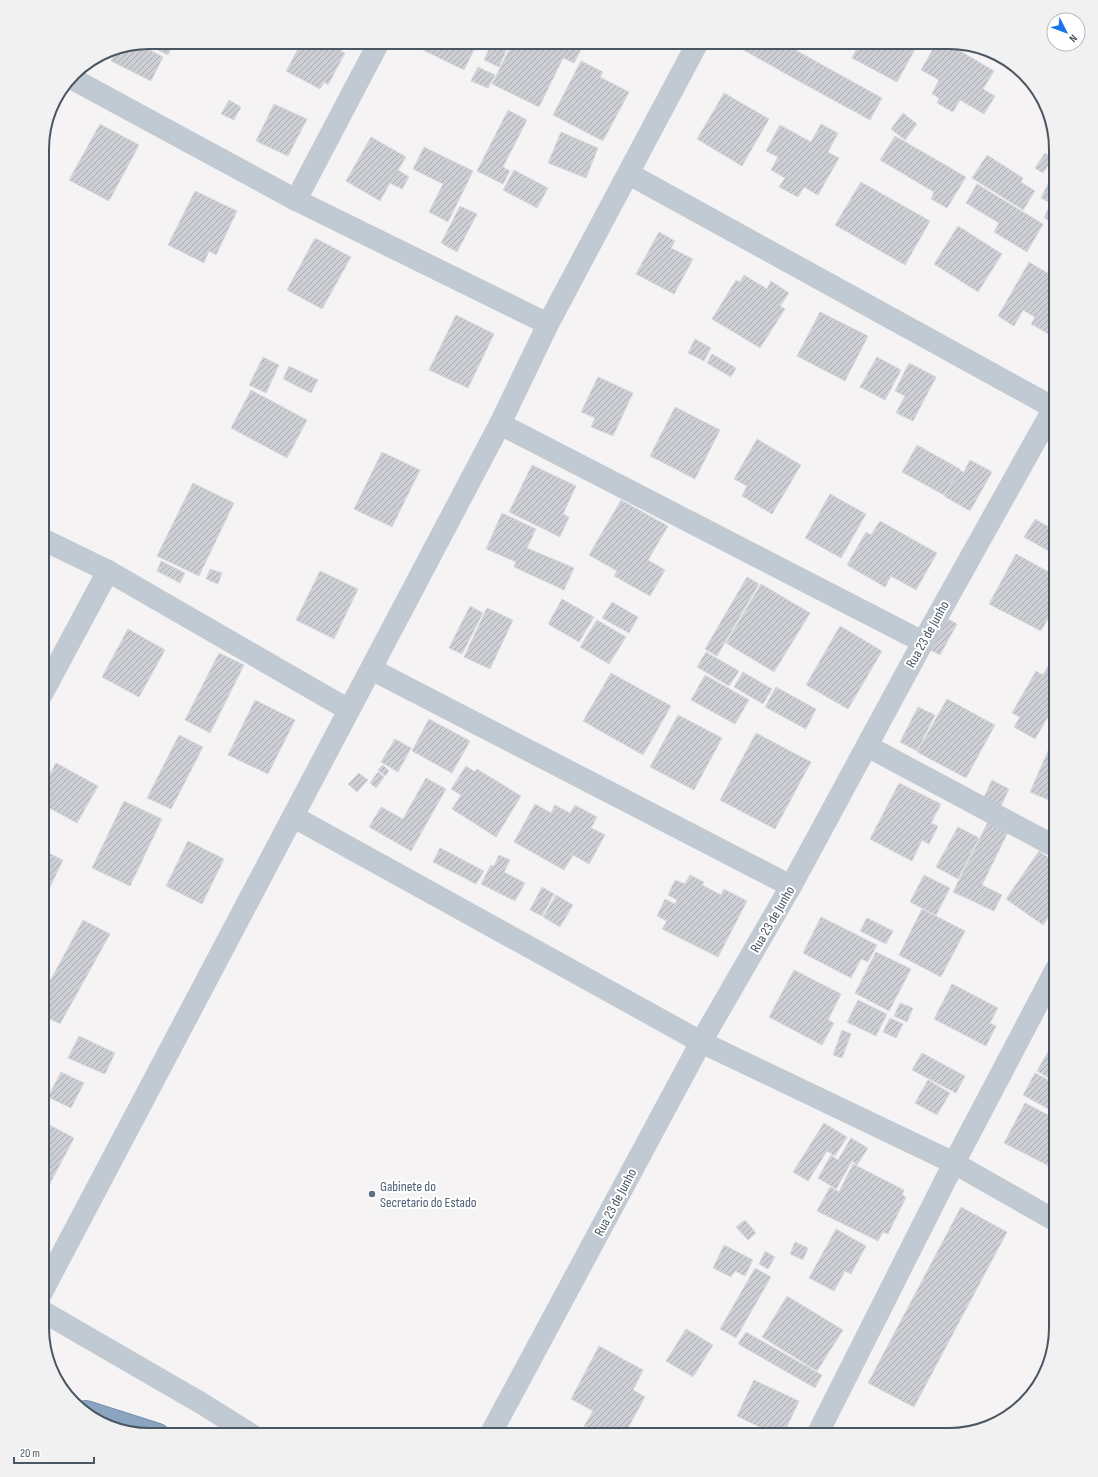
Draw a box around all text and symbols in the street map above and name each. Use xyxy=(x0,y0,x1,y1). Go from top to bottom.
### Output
north arrow xyxy=(1046,12,1086,52)
text: N xyxy=(1066,32,1080,45)
street label: Rua 23 de Junho xyxy=(902,598,953,671)
street label: Rua 23 de Junho xyxy=(747,883,798,956)
street label: Rua 23 de Junho xyxy=(591,1165,640,1239)
place label: Gabinete do Secretario do Estado xyxy=(380,1178,477,1211)
marker: Gabinete do Secretario do Estado xyxy=(367,1189,377,1199)
scale bar xyxy=(14,1439,94,1465)
text: 20 m xyxy=(20,1446,40,1461)

